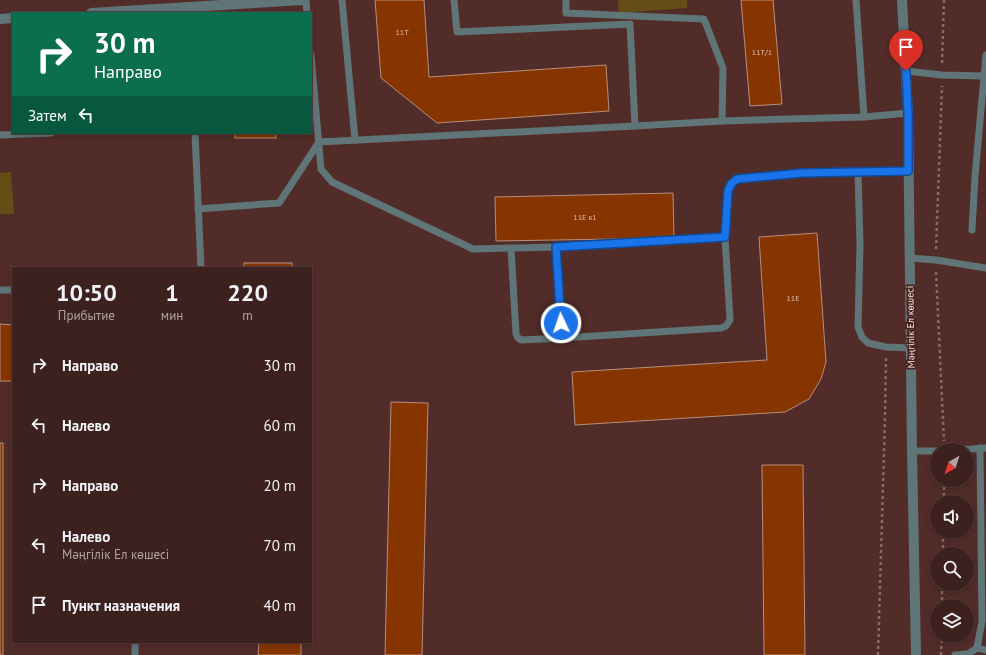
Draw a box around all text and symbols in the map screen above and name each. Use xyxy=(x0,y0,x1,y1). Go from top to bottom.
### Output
text: 30 m xyxy=(94,24,155,61)
house number: 11Т xyxy=(395,27,409,37)
icon: right xyxy=(28,28,80,80)
pin xyxy=(889,30,923,71)
icon: arrive xyxy=(895,36,917,58)
house number: 11Т/1 xyxy=(752,47,772,57)
text: Направо xyxy=(94,60,162,83)
icon: left xyxy=(75,104,97,126)
text: Затем xyxy=(28,106,67,125)
house number: 11Е к1 xyxy=(573,212,597,222)
text: 10:50 xyxy=(56,277,117,308)
text: 1 xyxy=(165,277,179,308)
text: 220 xyxy=(227,277,268,308)
street label: Мәңгілік Ел көшесі xyxy=(903,286,918,368)
house number: 11Е xyxy=(786,293,800,303)
position arrow xyxy=(540,302,582,344)
text: Прибытие xyxy=(58,307,115,324)
text: мин xyxy=(161,307,183,324)
text: m xyxy=(242,307,253,324)
icon: right xyxy=(28,354,50,376)
text: Направо xyxy=(62,356,118,375)
text: 30 m xyxy=(263,356,296,375)
icon: left xyxy=(28,414,50,436)
text: Налево xyxy=(62,416,110,435)
text: 60 m xyxy=(263,416,296,435)
north arrow xyxy=(930,443,974,487)
map controls xyxy=(930,443,974,643)
icon: right xyxy=(28,474,50,496)
text: Направо xyxy=(62,476,118,495)
text: 20 m xyxy=(263,476,296,495)
button: sound xyxy=(930,495,974,539)
text: Налево xyxy=(62,527,110,546)
icon: left xyxy=(28,534,50,556)
text: 70 m xyxy=(263,536,296,555)
text: Мәңгілік Ел көшесі xyxy=(62,546,169,563)
button: search xyxy=(930,547,974,591)
icon: arrive xyxy=(28,594,50,616)
text: Пункт назначения xyxy=(62,596,180,615)
text: 40 m xyxy=(263,596,296,615)
button: layers xyxy=(930,599,974,643)

